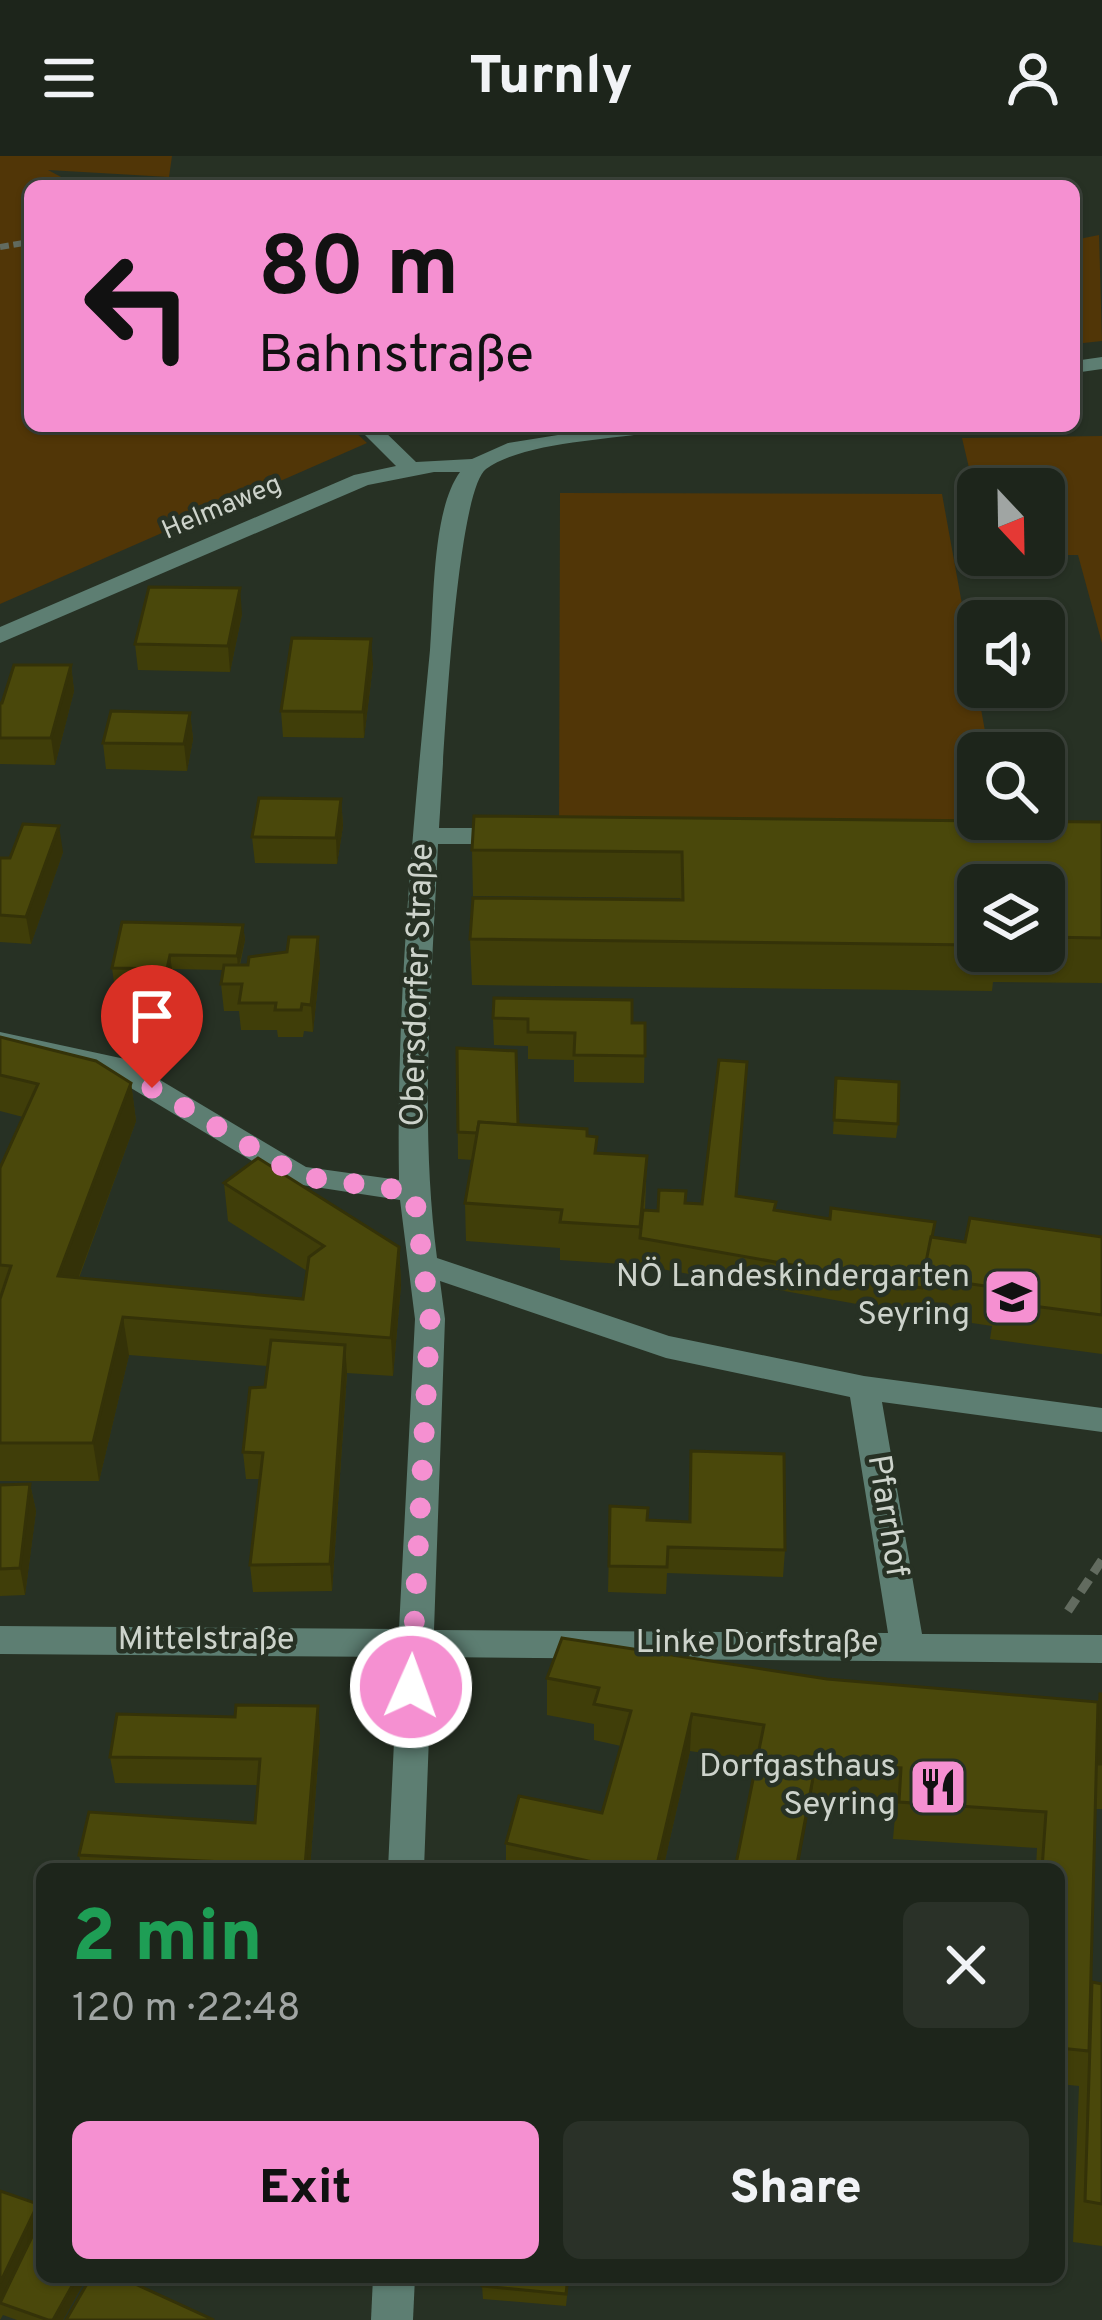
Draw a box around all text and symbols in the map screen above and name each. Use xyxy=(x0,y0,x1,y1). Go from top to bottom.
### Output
text: Turnly xyxy=(469,44,633,113)
icon: menu xyxy=(36,45,102,111)
icon: person xyxy=(1000,45,1066,111)
text: 80 m xyxy=(258,219,459,325)
icon: left xyxy=(60,228,216,384)
text: Bahnstraße xyxy=(258,323,534,392)
street label: Helmaweg xyxy=(157,468,287,548)
north arrow xyxy=(957,468,1065,576)
map controls xyxy=(957,468,1065,972)
button: sound xyxy=(957,600,1065,708)
button: search xyxy=(957,732,1065,840)
street label: Obersdorfer Straße xyxy=(393,842,445,1128)
button: layers xyxy=(957,864,1065,972)
pin xyxy=(101,965,203,1088)
icon: arrive xyxy=(119,983,185,1049)
place label: NÖ Landeskindergarten Seyring xyxy=(616,1256,970,1337)
school or university icon: NÖ Landeskindergarten Seyring xyxy=(981,1266,1043,1328)
street label: Pfarrhof xyxy=(856,1452,916,1580)
street label: Mittelstraße xyxy=(117,1620,295,1662)
street label: Linke Dorfstraße xyxy=(636,1623,878,1665)
position arrow xyxy=(348,1624,474,1750)
place label: Dorfgasthaus Seyring xyxy=(699,1747,896,1827)
restaurant icon: Dorfgasthaus Seyring xyxy=(907,1756,969,1818)
text: 2 min xyxy=(72,1895,262,1987)
button: close xyxy=(903,1902,1029,2028)
text: 120 m · 22:48 xyxy=(72,1986,301,2035)
button: Exit xyxy=(72,2121,539,2259)
button: Share xyxy=(563,2121,1029,2259)

